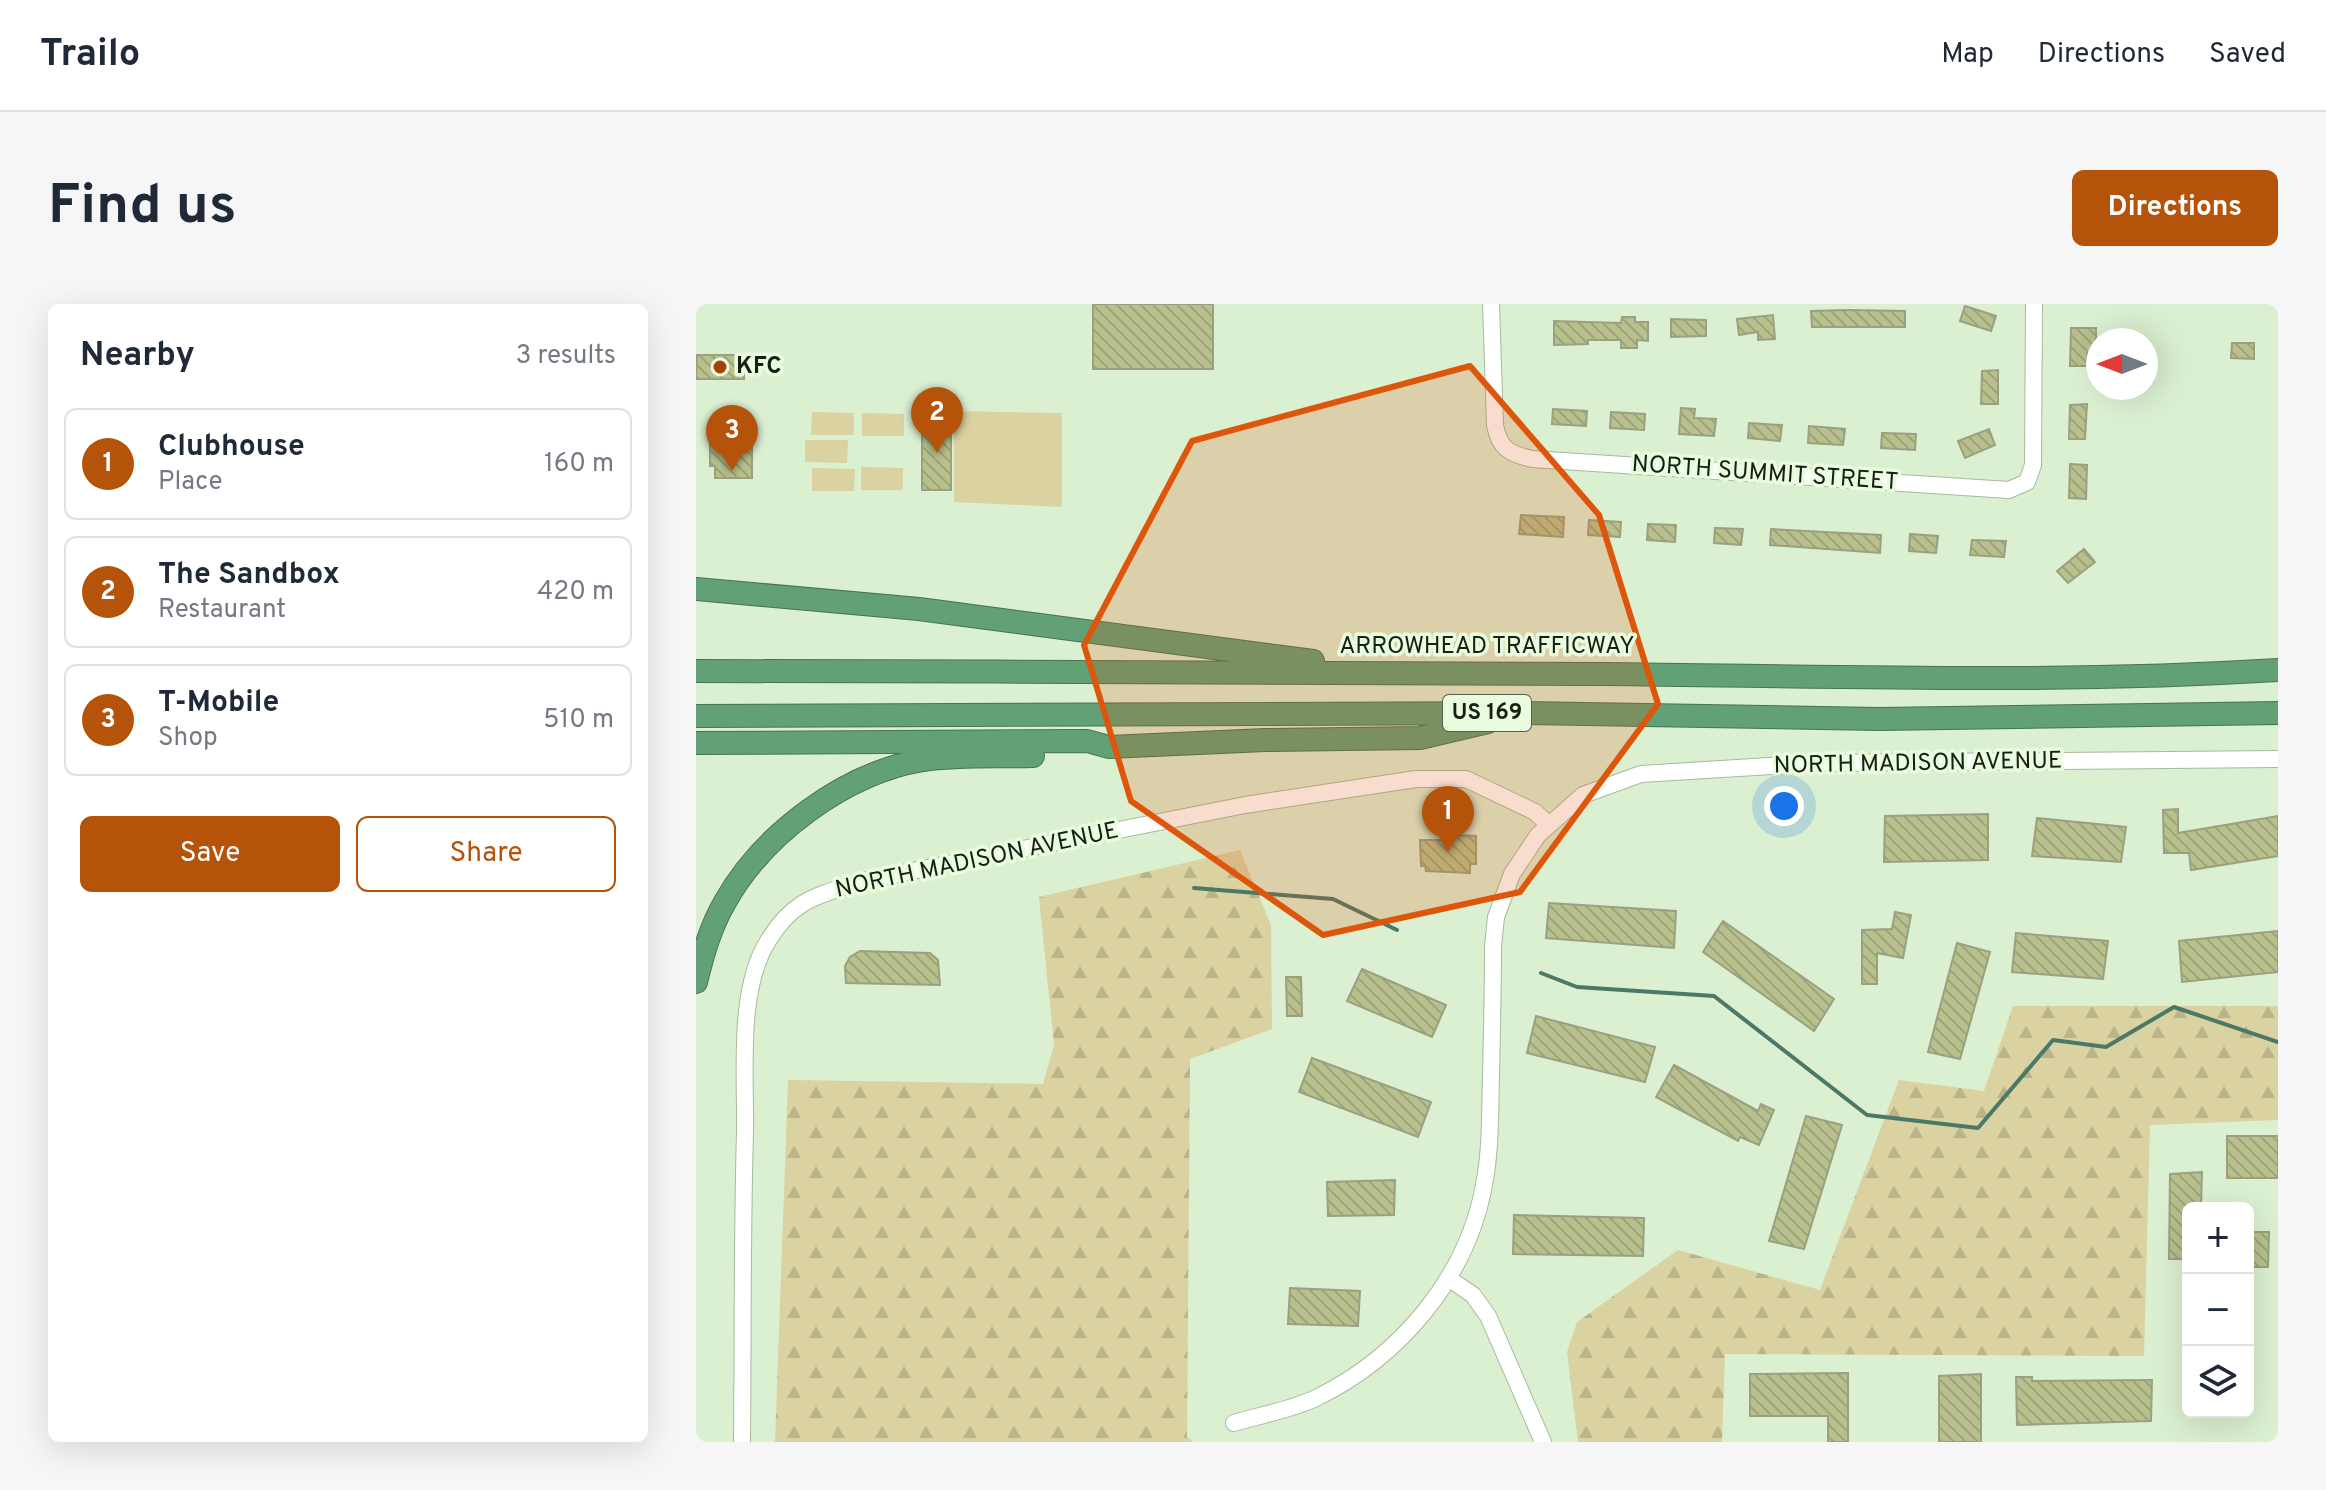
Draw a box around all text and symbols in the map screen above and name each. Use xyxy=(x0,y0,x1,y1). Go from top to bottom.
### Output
text: Trailo xyxy=(40,31,140,80)
text: Map xyxy=(1941,37,1994,73)
text: Directions xyxy=(2038,37,2165,73)
text: Saved xyxy=(2209,37,2286,73)
button: Directions xyxy=(2072,170,2278,246)
text: Find us xyxy=(48,173,237,243)
north arrow xyxy=(2086,328,2158,400)
text: Nearby xyxy=(80,335,195,378)
text: 3 results xyxy=(516,340,616,373)
place label: KFC xyxy=(736,352,782,382)
marker: KFC xyxy=(711,358,729,376)
pin: 2 xyxy=(911,387,963,453)
pin: 3 xyxy=(706,405,758,471)
text: Clubhouse xyxy=(158,429,305,466)
text: 1 xyxy=(103,448,113,481)
text: 160 m xyxy=(544,448,614,481)
street label: NORTH SUMMIT STREET xyxy=(1631,450,1899,498)
text: Place xyxy=(158,466,222,499)
text: The Sandbox xyxy=(158,557,340,594)
text: 2 xyxy=(100,576,116,609)
text: 420 m xyxy=(537,576,614,609)
text: Restaurant xyxy=(158,594,286,627)
street label: ARROWHEAD TRAFFICWAY xyxy=(1339,632,1635,662)
text: T-Mobile xyxy=(158,685,279,722)
road number: US 169 xyxy=(1443,695,1531,731)
text: 3 xyxy=(100,704,116,737)
text: 510 m xyxy=(543,704,614,737)
text: Shop xyxy=(158,722,218,755)
street label: NORTH MADISON AVENUE xyxy=(1773,746,2063,782)
pin: 1 xyxy=(1422,786,1474,852)
your location xyxy=(1764,786,1804,826)
button: Save xyxy=(80,816,340,892)
button: Share xyxy=(356,816,616,892)
street label: NORTH MADISON AVENUE xyxy=(833,816,1121,906)
map controls xyxy=(2182,1202,2254,1418)
button: + xyxy=(2182,1202,2254,1274)
button: − xyxy=(2182,1274,2254,1346)
button: layers xyxy=(2182,1346,2254,1418)

